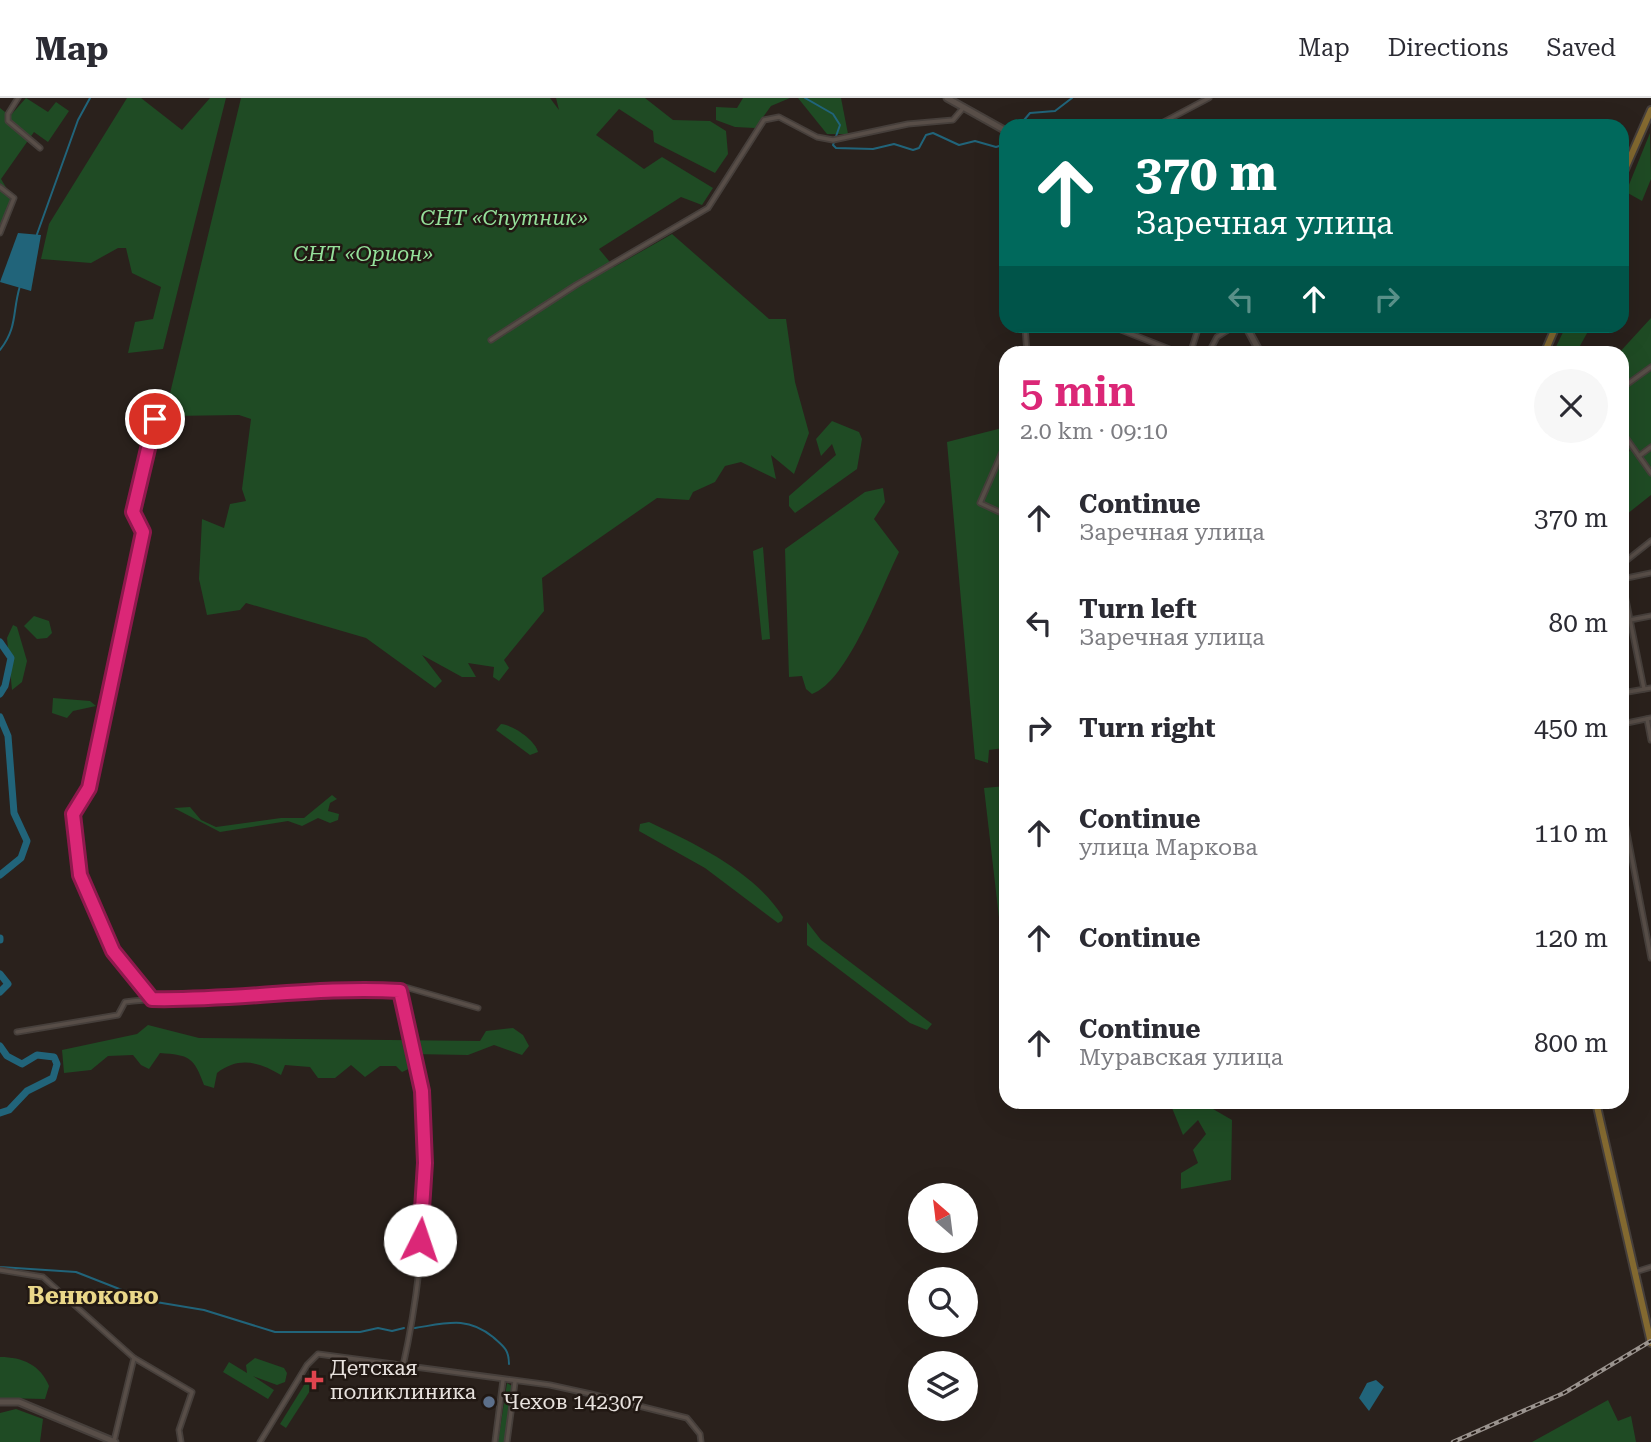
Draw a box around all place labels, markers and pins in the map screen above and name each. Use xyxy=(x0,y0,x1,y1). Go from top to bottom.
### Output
pin xyxy=(125,389,185,449)
place label: Детская поликлиника xyxy=(330,1356,477,1404)
marker: Детская поликлиника xyxy=(304,1370,324,1390)
place label: Чехов 142307 xyxy=(503,1390,644,1414)
marker: Чехов 142307 xyxy=(481,1394,497,1410)

